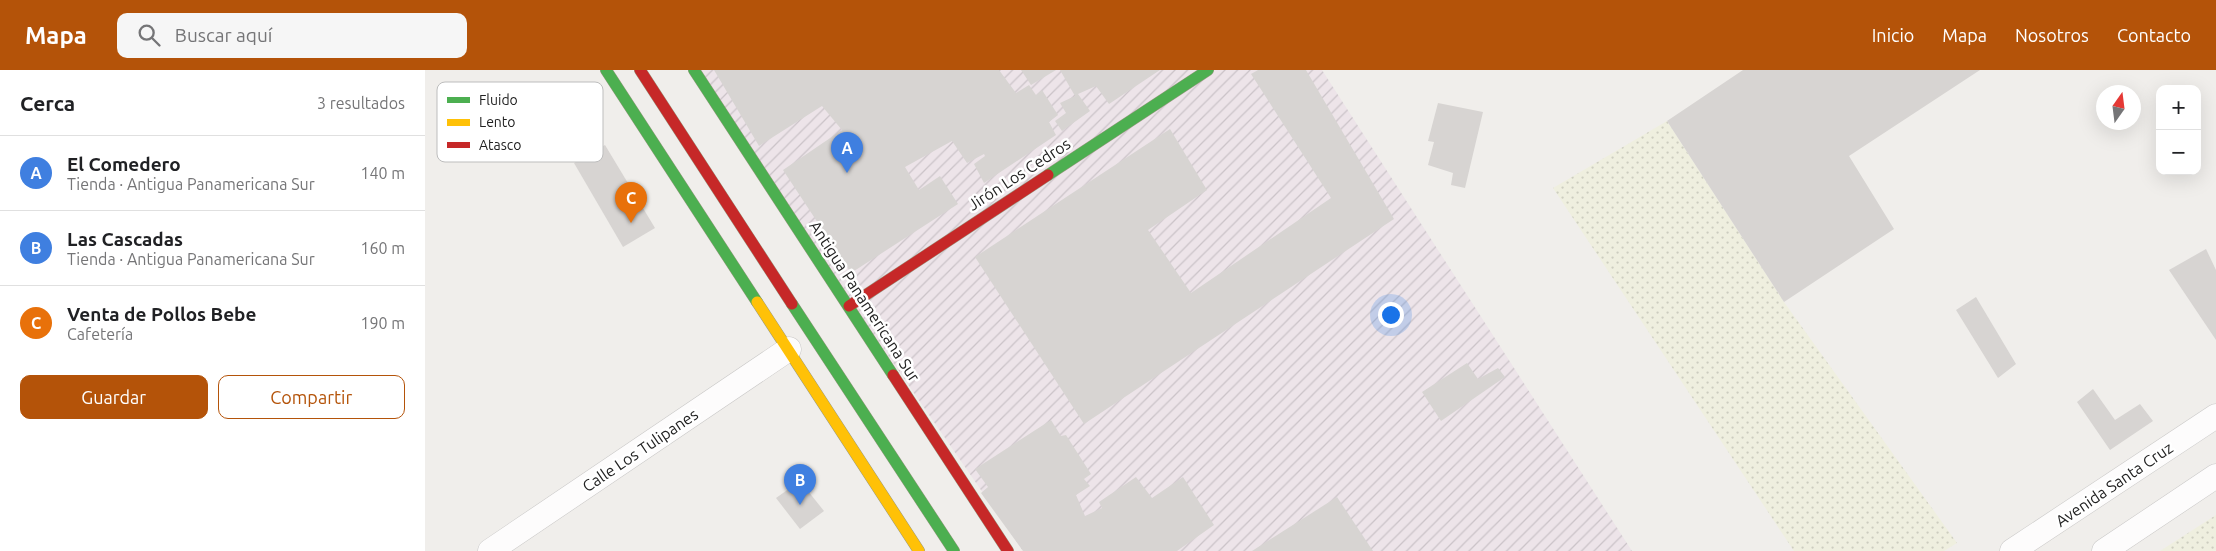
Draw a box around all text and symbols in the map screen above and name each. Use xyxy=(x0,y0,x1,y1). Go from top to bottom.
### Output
search box xyxy=(117,13,467,58)
icon: search xyxy=(135,21,163,49)
text: Mapa xyxy=(25,22,87,49)
text: Buscar aquí xyxy=(175,24,272,46)
text: Inicio xyxy=(1872,25,1914,45)
text: Mapa xyxy=(1942,25,1987,45)
text: Nosotros xyxy=(2015,25,2089,45)
text: Contacto xyxy=(2117,25,2191,45)
legend xyxy=(437,82,603,162)
north arrow xyxy=(2096,85,2141,130)
map controls xyxy=(2156,85,2201,175)
button: + xyxy=(2156,85,2201,130)
text: Cerca xyxy=(20,91,75,115)
text: Fluido xyxy=(479,92,518,108)
text: 3 resultados xyxy=(317,94,405,112)
text: Lento xyxy=(479,114,516,130)
button: − xyxy=(2156,130,2201,175)
pin: A xyxy=(831,132,863,173)
street label: Jirón Los Cedros xyxy=(964,134,1074,214)
text: Atasco xyxy=(479,137,522,153)
text: El Comedero xyxy=(67,153,181,175)
text: A xyxy=(30,164,42,182)
text: 140 m xyxy=(360,164,405,182)
text: Tienda · Antigua Panamericana Sur xyxy=(67,175,315,193)
pin: C xyxy=(615,182,647,223)
street label: Antigua Panamericana Sur xyxy=(806,217,924,385)
text: Las Cascadas xyxy=(67,228,183,250)
text: B xyxy=(31,239,41,257)
text: 160 m xyxy=(360,239,405,257)
text: Tienda · Antigua Panamericana Sur xyxy=(67,250,315,268)
your location xyxy=(1378,302,1404,328)
text: Venta de Pollos Bebe xyxy=(67,303,256,325)
text: C xyxy=(31,314,41,332)
text: 190 m xyxy=(360,314,405,332)
text: Cafetería xyxy=(67,325,133,343)
button: Guardar xyxy=(20,375,208,419)
button: Compartir xyxy=(218,375,405,419)
street label: Calle Los Tulipanes xyxy=(579,405,701,495)
street label: Avenida Santa Cruz xyxy=(2052,438,2176,530)
pin: B xyxy=(784,464,816,505)

